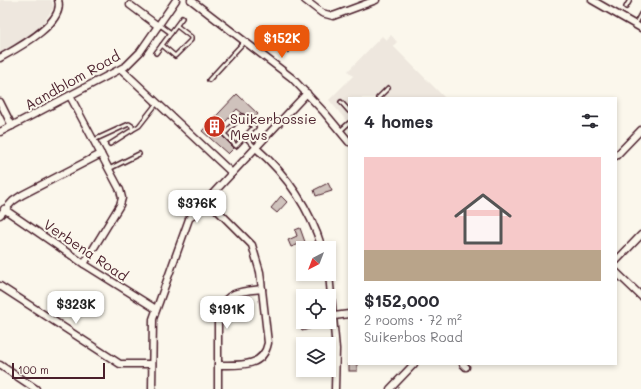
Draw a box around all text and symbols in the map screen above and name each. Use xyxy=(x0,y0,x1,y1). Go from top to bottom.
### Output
pin: $152K xyxy=(254,25,310,59)
text: $152K xyxy=(263,29,301,46)
street label: Aandblom Road xyxy=(21,46,123,114)
place label: Suikerbossie Mews xyxy=(230,109,317,144)
text: 4 homes xyxy=(364,110,433,132)
icon: filters xyxy=(579,110,601,132)
building icon: Suikerbossie Mews xyxy=(201,113,227,139)
icon: home xyxy=(447,183,519,255)
pin: $376K xyxy=(169,190,225,224)
text: $376K xyxy=(177,194,217,211)
street label: Verbena Road xyxy=(40,215,132,285)
north arrow xyxy=(296,241,336,281)
map controls xyxy=(296,241,336,377)
button: locate xyxy=(296,289,336,329)
text: $152,000 xyxy=(364,289,439,311)
pin: $323K xyxy=(48,291,104,325)
text: $323K xyxy=(56,295,96,312)
pin: $191K xyxy=(199,296,255,330)
text: $191K xyxy=(209,300,245,317)
text: 2 rooms · 72 m² xyxy=(364,311,462,328)
text: Suikerbos Road xyxy=(364,328,463,345)
button: layers xyxy=(296,337,336,377)
scale bar xyxy=(12,361,105,380)
text: 100 m xyxy=(18,362,49,377)

